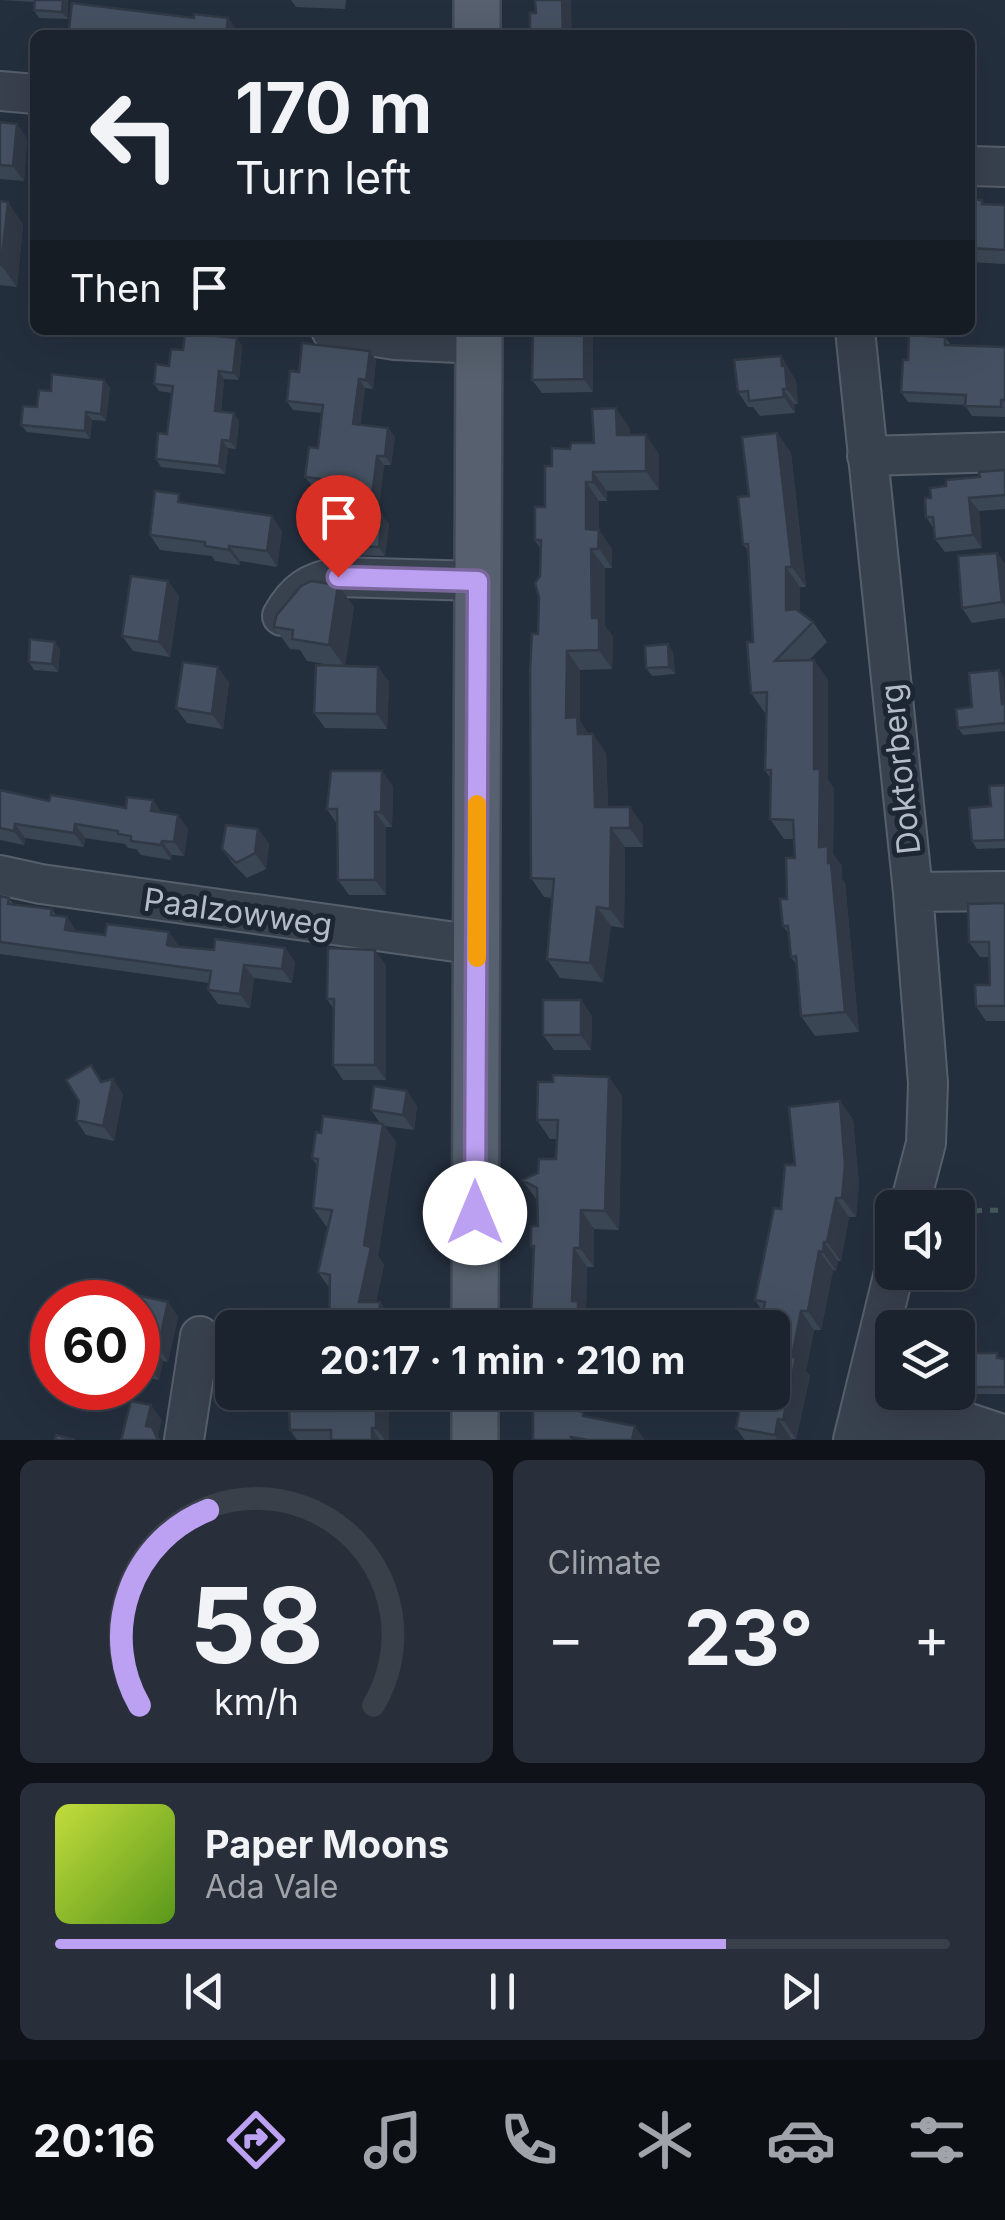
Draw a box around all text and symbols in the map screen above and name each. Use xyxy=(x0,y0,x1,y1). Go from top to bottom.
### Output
text: 170 m xyxy=(235,65,432,150)
icon: left xyxy=(70,70,200,200)
text: Turn left xyxy=(235,150,411,205)
icon: arrive xyxy=(182,260,237,315)
text: Then xyxy=(70,265,162,311)
pin xyxy=(296,475,381,578)
icon: arrive xyxy=(311,490,366,545)
street label: Doktorberg xyxy=(872,682,928,856)
street label: Paalzowweg xyxy=(141,879,335,945)
position arrow xyxy=(423,1161,527,1265)
map controls xyxy=(875,1190,975,1410)
button: sound xyxy=(875,1190,975,1290)
speed limit sign: 60 xyxy=(30,1280,160,1410)
button: layers xyxy=(875,1310,975,1410)
text: 20:17 · 1 min · 210 m xyxy=(320,1337,685,1383)
text: Climate xyxy=(548,1543,661,1582)
text: 58 xyxy=(189,1562,323,1688)
text: 23° xyxy=(684,1592,814,1683)
text: − xyxy=(548,1605,584,1671)
text: + xyxy=(914,1605,950,1671)
text: km/h xyxy=(214,1680,299,1724)
text: Paper Moons xyxy=(205,1821,449,1867)
text: Ada Vale xyxy=(205,1867,338,1906)
icon: previous xyxy=(177,1964,232,2019)
icon: pause xyxy=(475,1964,530,2019)
icon: next xyxy=(773,1964,828,2019)
icon: directions xyxy=(221,2105,291,2175)
icon: music xyxy=(358,2105,428,2175)
icon: phone xyxy=(494,2105,564,2175)
icon: climate xyxy=(630,2105,700,2175)
icon: car xyxy=(766,2105,836,2175)
icon: filters xyxy=(902,2105,972,2175)
text: 20:16 xyxy=(33,2113,155,2168)

